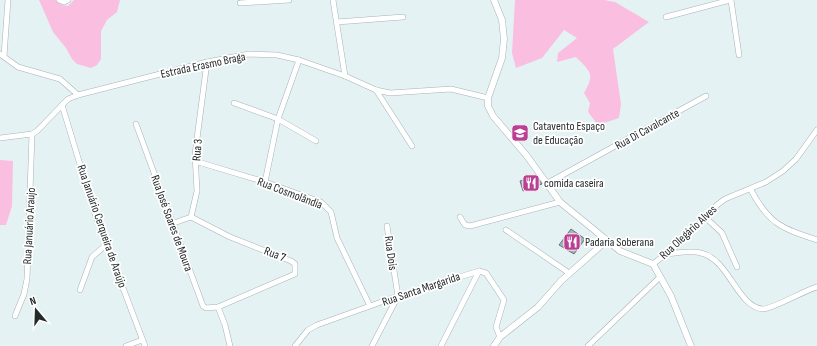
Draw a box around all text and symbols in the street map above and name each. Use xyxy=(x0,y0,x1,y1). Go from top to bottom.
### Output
street label: Estrada Erasmo Braga xyxy=(159,49,247,82)
street label: Rua Di Cavalcante xyxy=(612,105,682,153)
place label: Catavento Espaço de Educação xyxy=(533,119,605,148)
school or university icon: Catavento Espaço de Educação xyxy=(510,123,530,143)
street label: Rua 3 xyxy=(189,138,206,162)
street label: Rua Januário Cerqueira de Araújo xyxy=(73,163,130,290)
street label: Rua José Soares de Moura xyxy=(147,173,196,274)
restaurant icon: comida caseira xyxy=(521,173,541,193)
street label: Rua Cosmolândia xyxy=(255,174,325,213)
place label: comida caseira xyxy=(544,176,604,191)
street label: Rua Januário Araujo xyxy=(20,187,39,265)
street label: Rua Olegário Alves xyxy=(656,202,720,263)
restaurant icon: Padaria Soberana xyxy=(562,232,582,252)
street label: Rua Dois xyxy=(381,235,400,271)
place label: Padaria Soberana xyxy=(585,235,654,250)
street label: Rua 7 xyxy=(262,244,288,265)
street label: Rua Santa Margarida xyxy=(380,269,463,310)
north arrow xyxy=(16,290,56,330)
text: N xyxy=(28,294,38,308)

